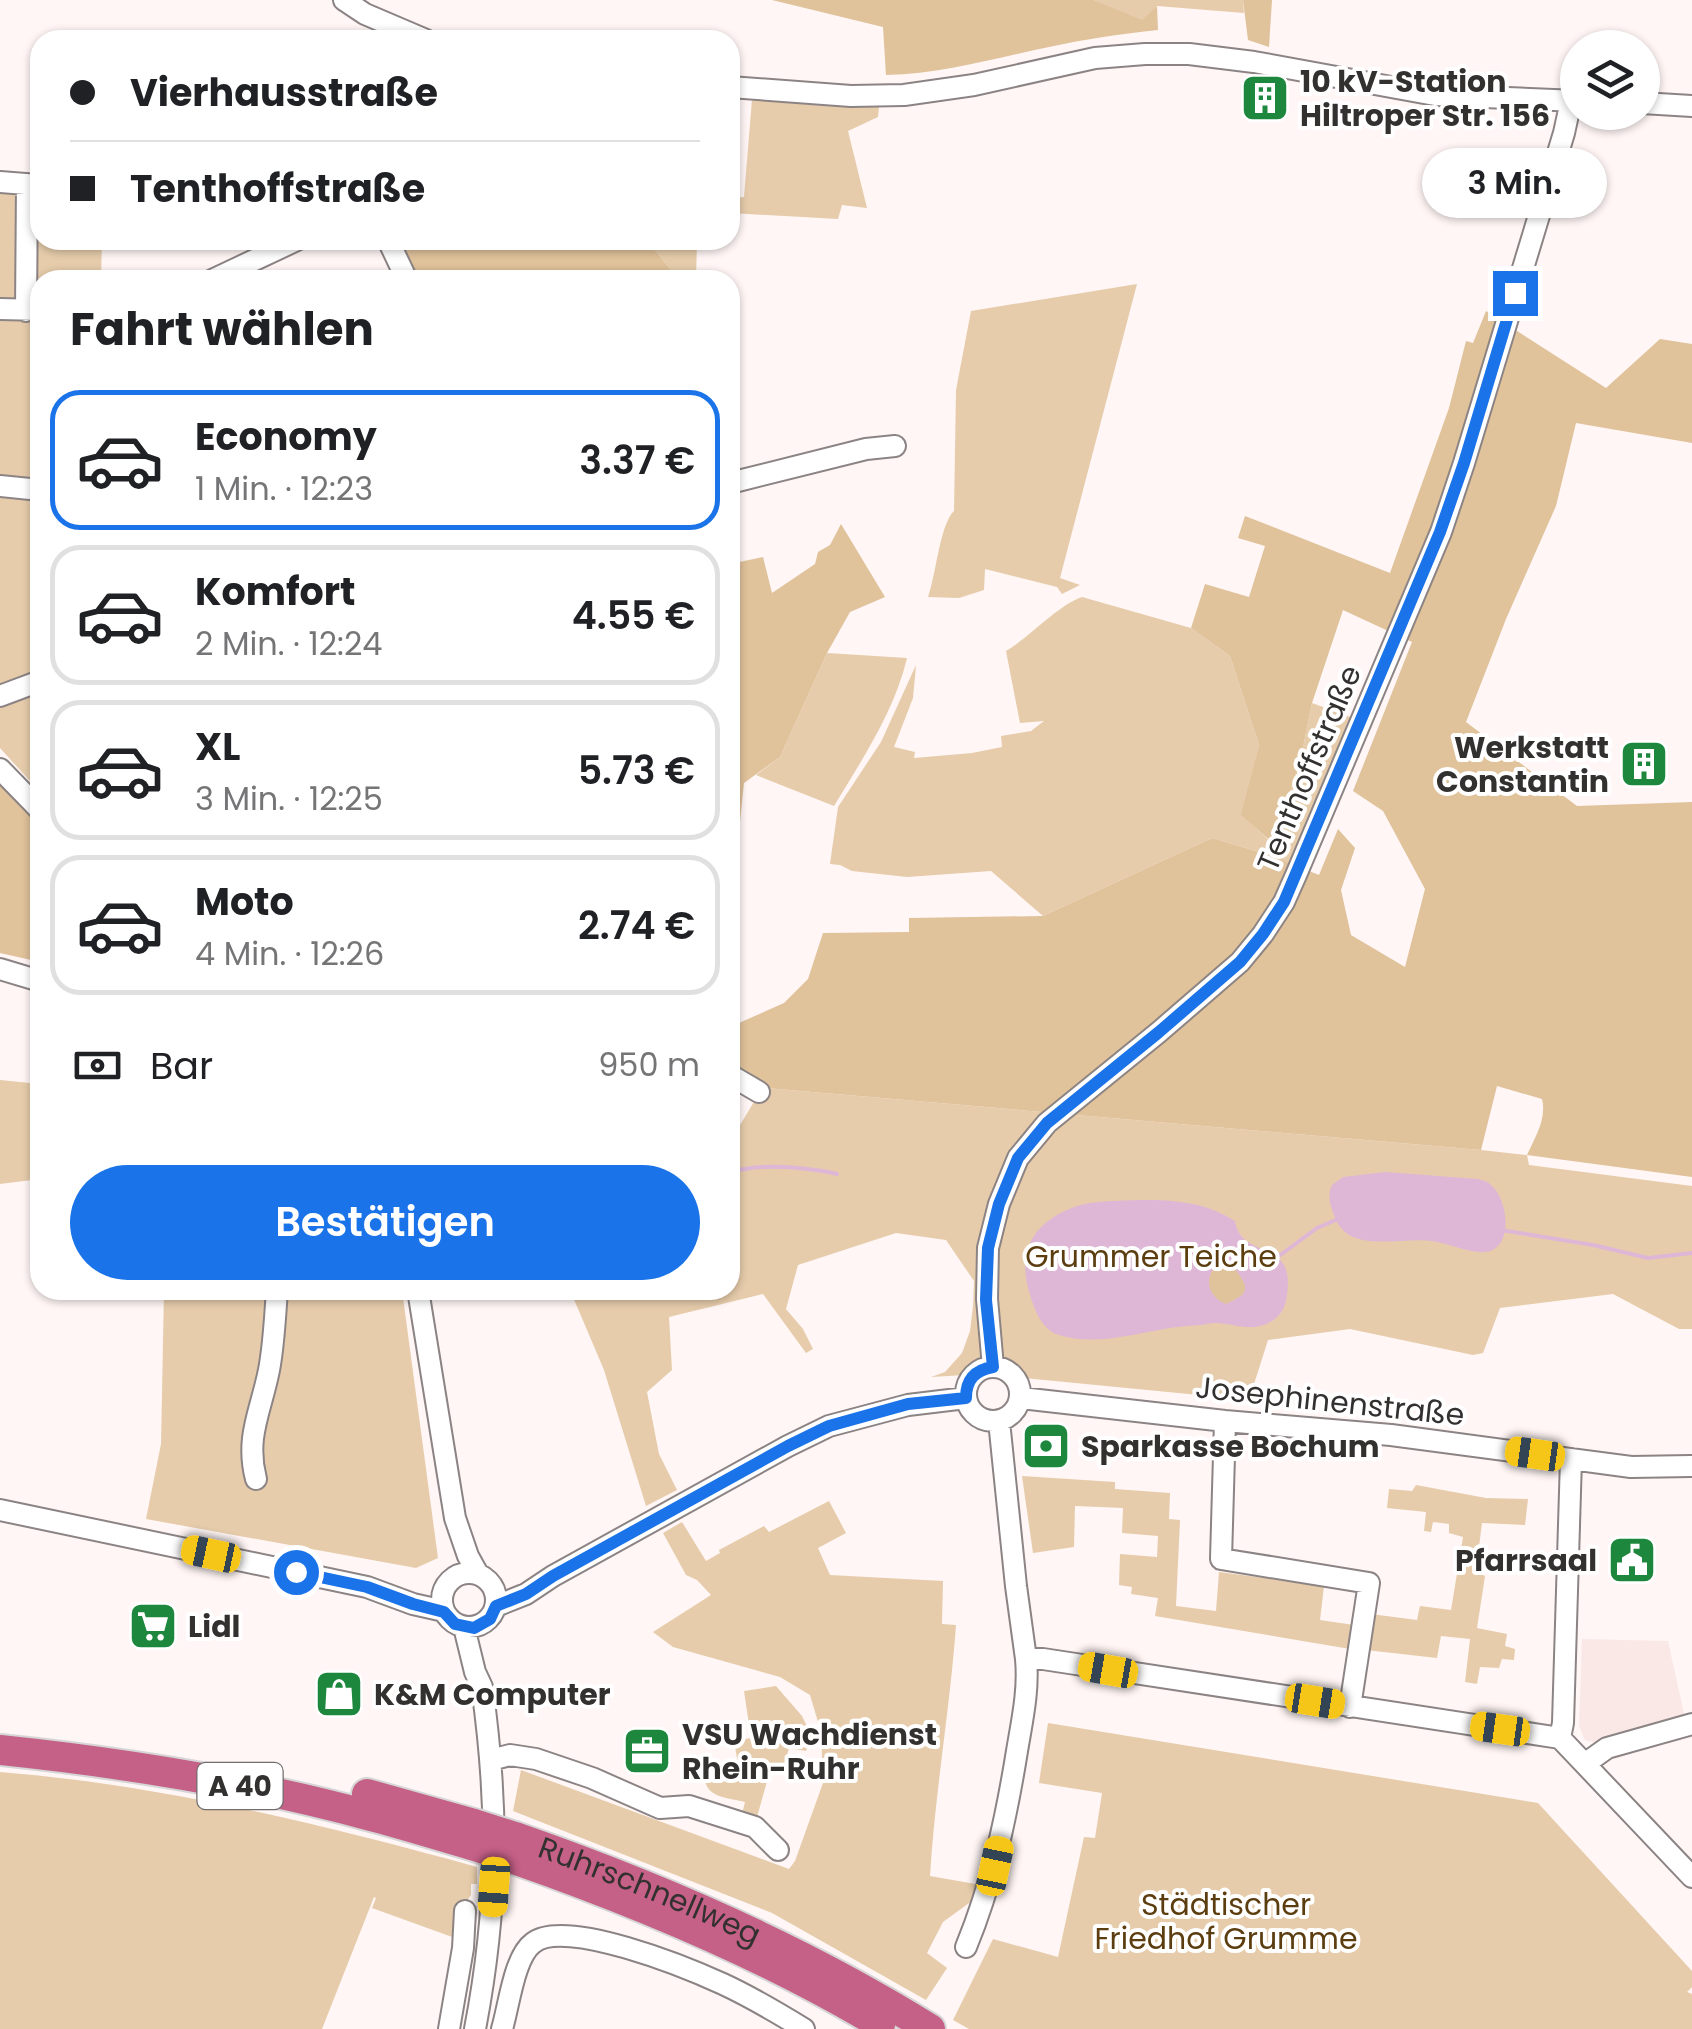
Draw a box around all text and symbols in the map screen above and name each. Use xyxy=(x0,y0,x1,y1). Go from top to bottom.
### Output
map controls xyxy=(1560,30,1660,130)
button: layers xyxy=(1560,30,1660,130)
place label: 10 kV-Station Hiltroper Str. 156 xyxy=(1300,60,1550,137)
text: Vierhausstraße xyxy=(130,66,438,119)
building icon: 10 kV-Station Hiltroper Str. 156 xyxy=(1239,72,1291,124)
callout: 3 Min. xyxy=(1422,148,1608,218)
text: 3 Min. xyxy=(1468,160,1561,205)
text: Tenthoffstraße xyxy=(130,162,425,215)
route end xyxy=(1493,271,1538,316)
text: Fahrt wählen xyxy=(70,298,374,361)
text: Economy xyxy=(195,410,377,463)
icon: car xyxy=(75,415,165,505)
text: 3.37 € xyxy=(579,434,695,487)
text: 1 Min. · 12:23 xyxy=(195,466,373,511)
text: Komfort xyxy=(195,565,356,618)
icon: car xyxy=(75,570,165,660)
text: 4.55 € xyxy=(572,589,695,642)
text: 2 Min. · 12:24 xyxy=(195,621,382,666)
street label: Tenthoffstraße xyxy=(1246,658,1372,878)
text: XL xyxy=(195,720,240,773)
icon: car xyxy=(75,725,165,815)
place label: Werkstatt Constantin xyxy=(1436,726,1609,803)
building icon: Werkstatt Constantin xyxy=(1618,738,1670,790)
text: 5.73 € xyxy=(578,744,695,797)
text: 3 Min. · 12:25 xyxy=(195,776,383,821)
text: Moto xyxy=(195,875,294,928)
icon: car xyxy=(75,880,165,970)
text: 2.74 € xyxy=(578,899,695,952)
text: 4 Min. · 12:26 xyxy=(195,931,384,976)
icon: cash xyxy=(70,1038,125,1093)
text: Bar xyxy=(150,1039,213,1092)
text: 950 m xyxy=(598,1042,700,1087)
button: Bestätigen xyxy=(70,1165,700,1280)
park label: Grummer Teiche xyxy=(1025,1235,1277,1278)
street label: Josephinenstraße xyxy=(1193,1365,1467,1437)
bank icon: Sparkasse Bochum xyxy=(1020,1420,1072,1472)
place label: Sparkasse Bochum xyxy=(1081,1425,1380,1468)
car xyxy=(1503,1435,1567,1473)
car xyxy=(179,1533,243,1575)
public building icon: Pfarrsaal xyxy=(1606,1534,1658,1586)
place label: Pfarrsaal xyxy=(1455,1539,1597,1582)
route start xyxy=(274,1550,319,1595)
supermarket icon: Lidl xyxy=(127,1600,179,1652)
place label: Lidl xyxy=(188,1605,240,1648)
car xyxy=(1076,1650,1140,1690)
shop icon: K&M Computer xyxy=(313,1668,365,1720)
place label: K&M Computer xyxy=(374,1673,611,1716)
car xyxy=(1283,1681,1347,1721)
car xyxy=(1468,1710,1532,1748)
place label: VSU Wachdienst Rhein-Ruhr xyxy=(682,1713,937,1790)
office icon: VSU Wachdienst Rhein-Ruhr xyxy=(621,1725,673,1777)
road number: A 40 xyxy=(198,1763,282,1809)
street label: Ruhrschnellweg xyxy=(533,1826,768,1955)
car xyxy=(974,1834,1016,1898)
car xyxy=(477,1856,511,1918)
park label: Städtischer Friedhof Grumme xyxy=(1095,1883,1357,1960)

